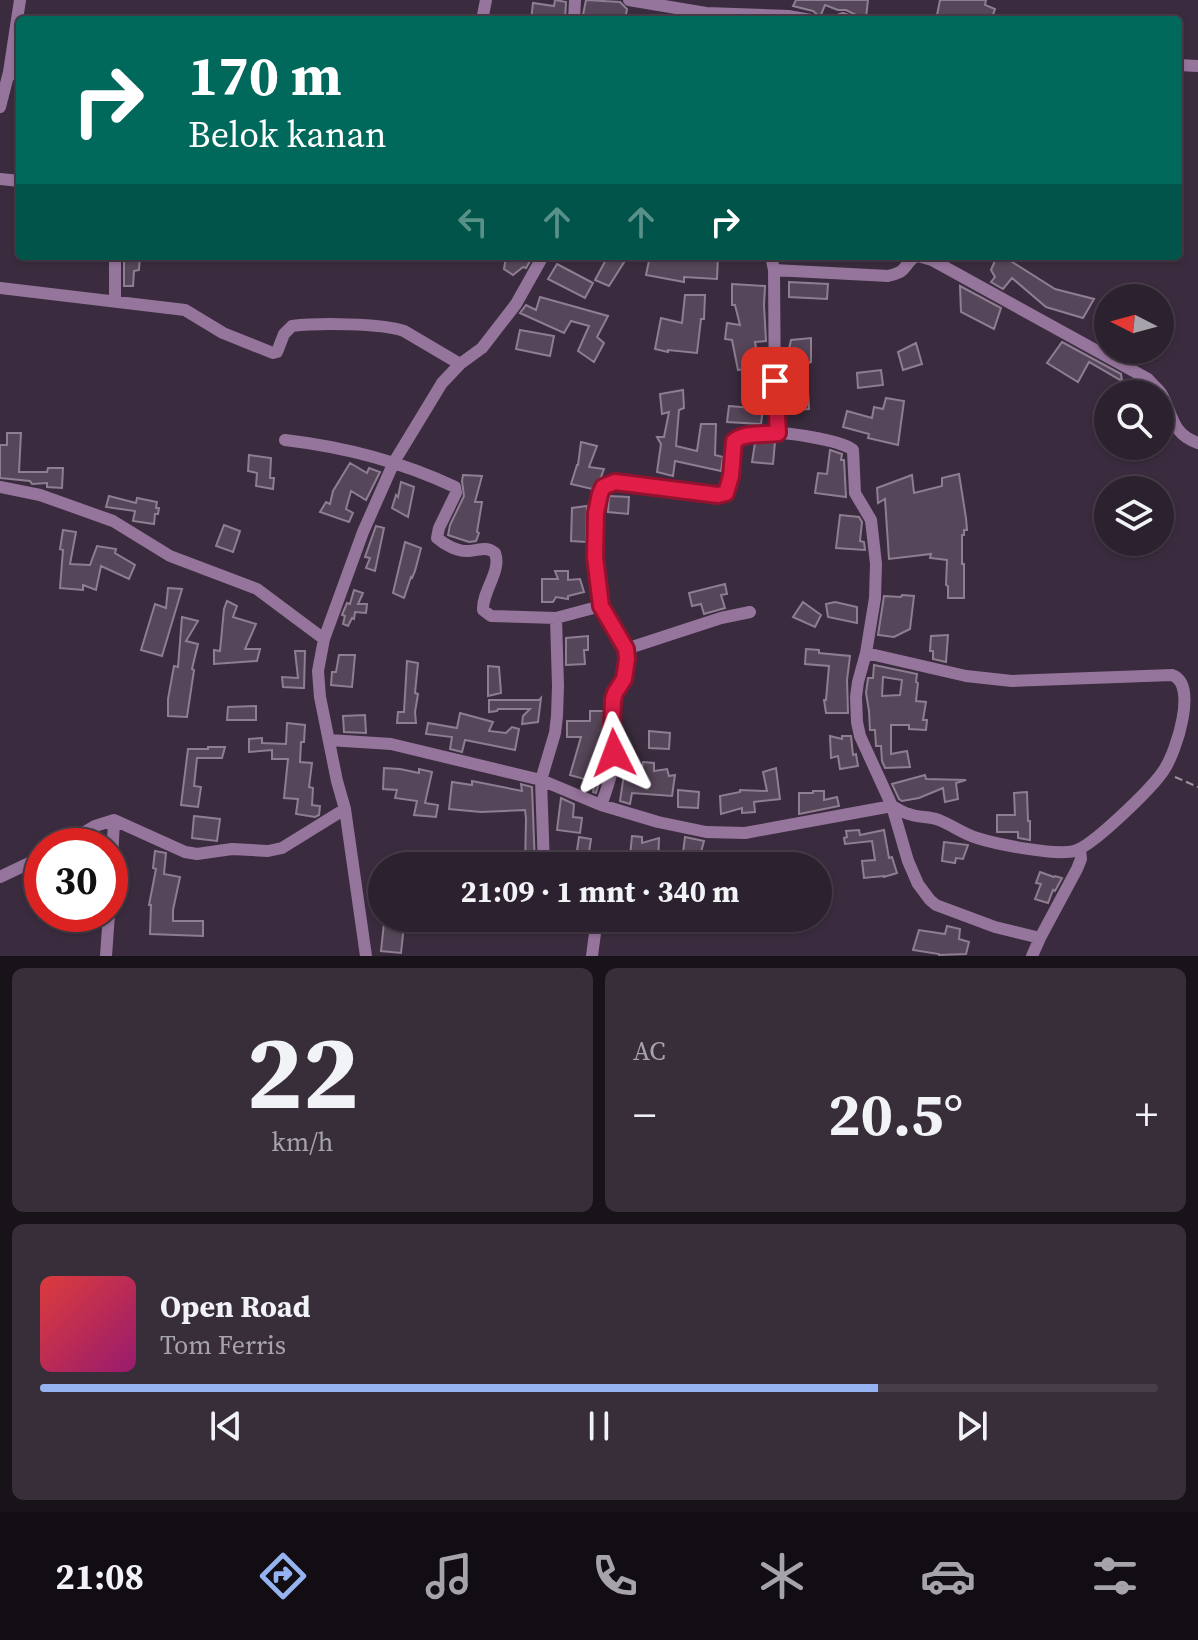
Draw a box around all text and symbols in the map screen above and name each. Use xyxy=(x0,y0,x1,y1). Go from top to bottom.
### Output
text: 170 m xyxy=(188,37,342,114)
icon: right xyxy=(56,48,160,152)
text: Belok kanan xyxy=(188,110,386,159)
icon: left xyxy=(451,200,495,244)
icon: ahead xyxy=(535,200,579,244)
icon: ahead xyxy=(619,200,663,244)
icon: right xyxy=(703,200,747,244)
north arrow xyxy=(1094,284,1174,364)
map controls xyxy=(1094,284,1174,556)
pin xyxy=(741,347,809,415)
icon: arrive xyxy=(753,359,797,403)
button: search xyxy=(1094,380,1174,460)
button: layers xyxy=(1094,476,1174,556)
position arrow xyxy=(572,711,656,795)
speed limit sign: 30 xyxy=(24,828,128,932)
text: 21:09 · 1 mnt · 340 m xyxy=(460,871,740,912)
text: 22 xyxy=(246,1000,359,1143)
text: AC xyxy=(633,1033,666,1069)
text: 20.5° xyxy=(828,1073,963,1155)
text: − xyxy=(633,1084,656,1145)
text: + xyxy=(1135,1084,1158,1145)
text: km/h xyxy=(272,1124,333,1160)
text: Open Road xyxy=(160,1286,311,1327)
text: Tom Ferris xyxy=(160,1327,286,1363)
icon: previous xyxy=(204,1404,248,1448)
icon: pause xyxy=(577,1404,621,1448)
icon: next xyxy=(950,1404,994,1448)
icon: directions xyxy=(255,1548,311,1604)
icon: music xyxy=(421,1548,477,1604)
icon: phone xyxy=(587,1548,643,1604)
icon: climate xyxy=(754,1548,810,1604)
icon: car xyxy=(920,1548,976,1604)
icon: filters xyxy=(1087,1548,1143,1604)
text: 21:08 xyxy=(55,1552,144,1601)

